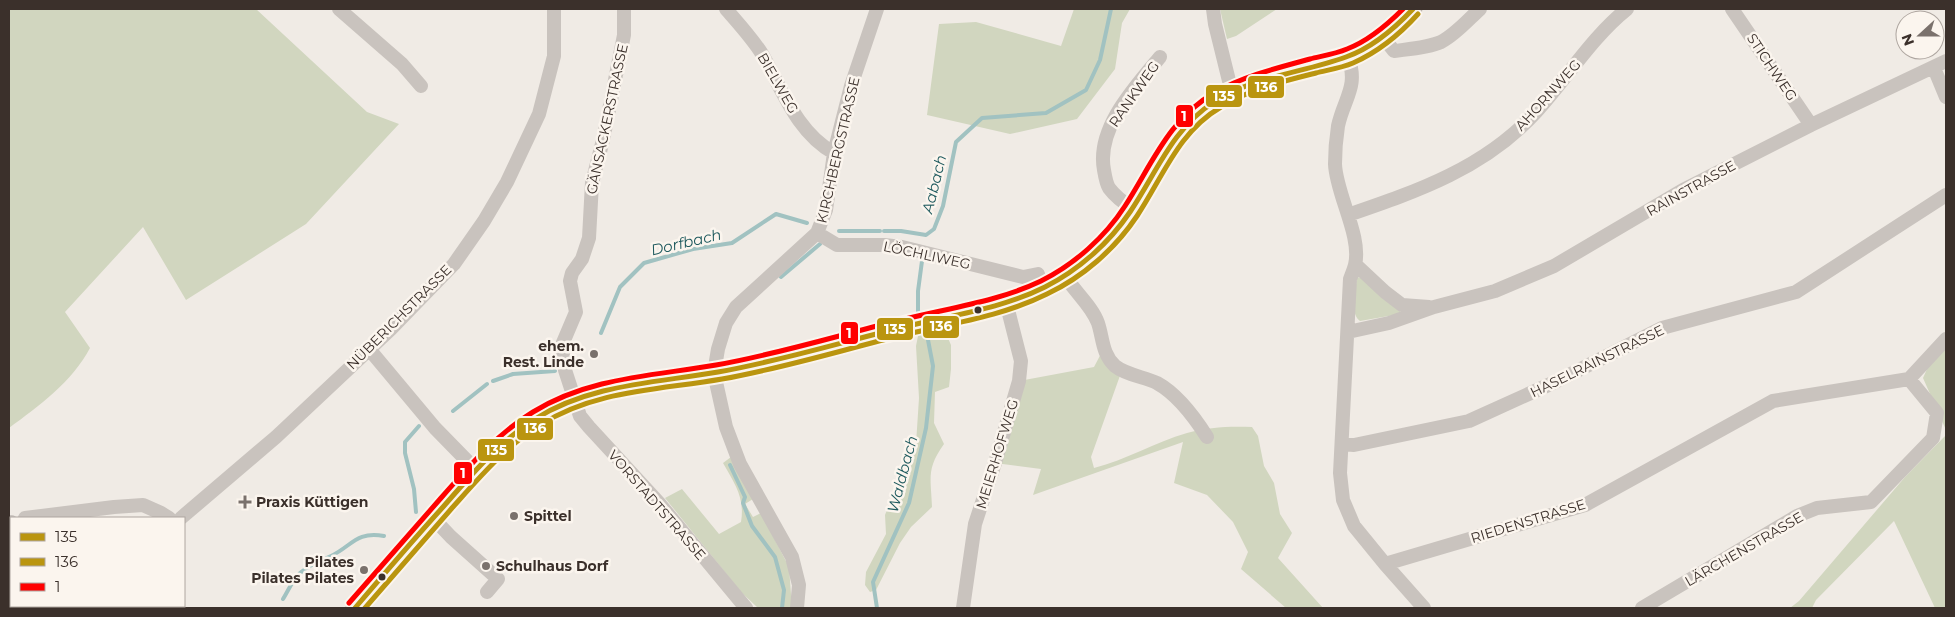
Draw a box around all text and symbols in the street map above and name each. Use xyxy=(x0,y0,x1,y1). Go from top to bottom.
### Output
north arrow xyxy=(1895,10,1945,60)
street label: STICHWEG xyxy=(1743,30,1801,104)
text: N xyxy=(1897,31,1918,48)
street label: GÄNSACKERSTRASSE xyxy=(582,42,632,196)
street label: BIELWEG xyxy=(753,49,803,117)
street label: AHORNWEG xyxy=(1511,56,1585,134)
street label: RANKWEG xyxy=(1105,58,1163,130)
street label: KIRCHBERGSTRASSE xyxy=(812,75,864,225)
line badge: 136 xyxy=(1247,75,1285,99)
text: 136 xyxy=(1255,78,1277,96)
line badge: 135 xyxy=(1205,84,1243,108)
text: 135 xyxy=(1213,87,1235,105)
line badge: 1 xyxy=(1175,104,1194,128)
text: 1 xyxy=(1181,107,1187,125)
water label: Aabach xyxy=(917,153,950,216)
street label: RAINSTRASSE xyxy=(1643,156,1739,220)
water label: Dorfbach xyxy=(649,225,723,259)
street label: LÖCHLIWEG xyxy=(882,237,972,273)
street label: NÜBERICHSTRASSE xyxy=(343,261,455,373)
unlabelled marker xyxy=(973,305,983,315)
line badge: 136 xyxy=(922,315,960,339)
line badge: 135 xyxy=(876,317,914,341)
text: 136 xyxy=(930,317,952,335)
text: 135 xyxy=(884,320,906,338)
line badge: 1 xyxy=(840,321,859,345)
street label: HASELRAINSTRASSE xyxy=(1527,321,1667,401)
text: 1 xyxy=(846,324,852,342)
place label: ehem. Rest. Linde xyxy=(503,337,584,371)
marker: ehem. Rest. Linde xyxy=(588,348,600,360)
street label: MEIERHOFWEG xyxy=(972,397,1022,511)
line badge: 136 xyxy=(516,417,554,441)
text: 136 xyxy=(524,419,546,437)
water label: Waldbach xyxy=(883,434,921,514)
line badge: 135 xyxy=(477,438,515,462)
text: 135 xyxy=(485,441,507,459)
street label: VORSTADTSTRASSE xyxy=(604,446,710,564)
line badge: 1 xyxy=(453,461,473,485)
text: 1 xyxy=(460,464,466,482)
place label: Praxis Küttigen xyxy=(256,493,368,511)
marker: Praxis Küttigen xyxy=(238,495,252,509)
street label: RIEDENSTRASSE xyxy=(1468,495,1588,547)
place label: Spittel xyxy=(524,507,572,525)
street label: LÄRCHENSTRASSE xyxy=(1682,508,1806,590)
marker: Spittel xyxy=(508,510,520,522)
legend xyxy=(10,517,185,607)
text: 135 xyxy=(55,527,77,546)
text: 136 xyxy=(55,552,78,571)
place label: Pilates Pilates Pilates xyxy=(251,553,355,587)
place label: Schulhaus Dorf xyxy=(496,557,609,575)
marker: Schulhaus Dorf xyxy=(480,560,492,572)
marker: Pilates Pilates Pilates xyxy=(358,564,370,576)
unlabelled marker xyxy=(377,572,387,582)
text: 1 xyxy=(55,577,60,596)

